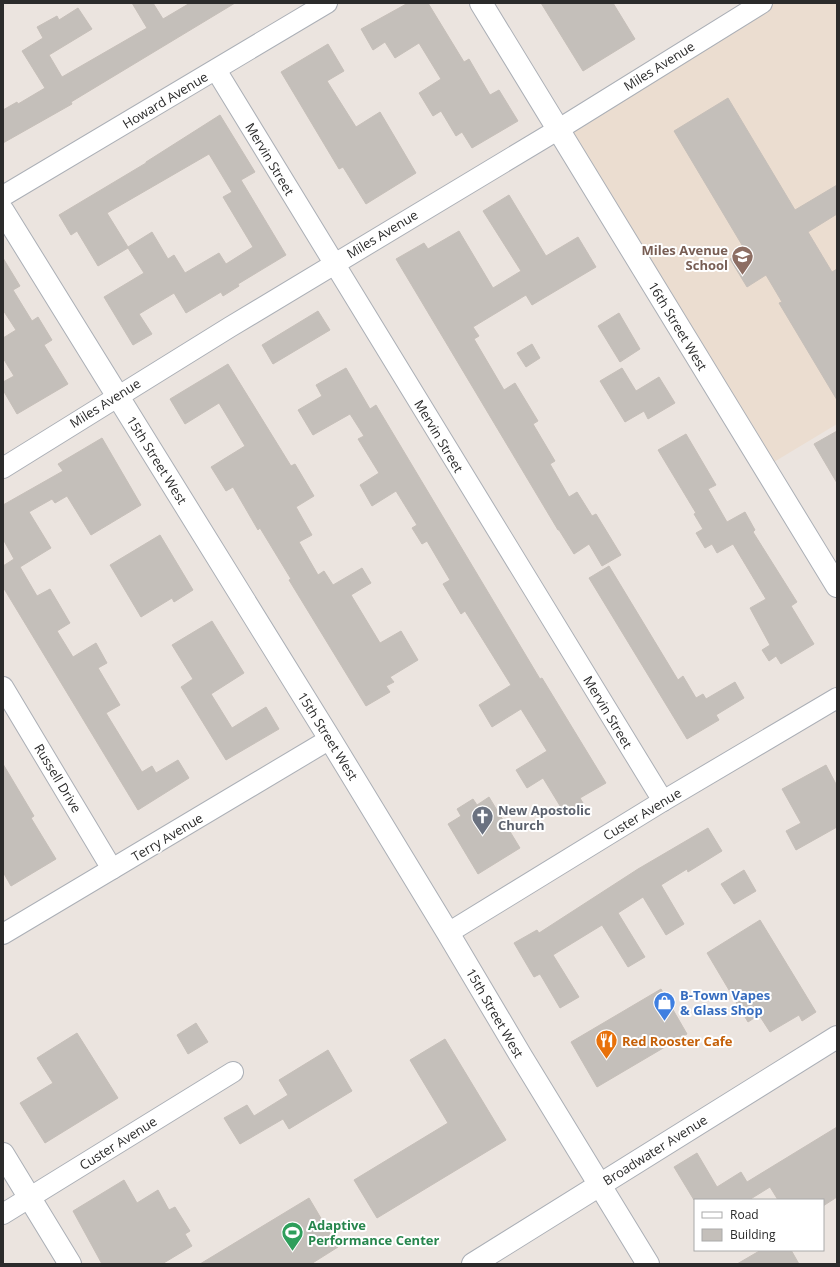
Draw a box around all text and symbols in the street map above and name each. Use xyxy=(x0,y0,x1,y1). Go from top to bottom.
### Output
street label: Miles Avenue xyxy=(620,37,698,95)
street label: Howard Avenue xyxy=(119,67,211,133)
street label: Mervin Street xyxy=(241,119,299,199)
street label: Miles Avenue xyxy=(343,206,421,262)
place label: Miles Avenue School xyxy=(641,241,728,274)
school or university icon: Miles Avenue School xyxy=(730,244,756,277)
street label: 16th Street West xyxy=(644,278,712,374)
street label: Miles Avenue xyxy=(66,374,144,432)
street label: Mervin Street xyxy=(410,396,468,476)
street label: 15th Street West xyxy=(123,413,191,508)
street label: Mervin Street xyxy=(579,672,637,752)
street label: 15th Street West xyxy=(294,689,362,784)
street label: Russell Drive xyxy=(30,740,86,816)
street label: Custer Avenue xyxy=(600,784,684,844)
place label: New Apostolic Church xyxy=(498,801,591,834)
church icon: New Apostolic Church xyxy=(470,804,496,837)
street label: Terry Avenue xyxy=(128,809,206,865)
street label: 15th Street West xyxy=(462,965,528,1061)
place label: B-Town Vapes & Glass Shop xyxy=(680,986,770,1019)
shop icon: B-Town Vapes & Glass Shop xyxy=(651,989,677,1022)
restaurant icon: Red Rooster Cafe xyxy=(593,1028,619,1061)
place label: Red Rooster Cafe xyxy=(622,1032,733,1050)
street label: Broadwater Avenue xyxy=(599,1111,711,1189)
street label: Custer Avenue xyxy=(76,1112,160,1174)
legend xyxy=(694,1199,824,1251)
text: Road xyxy=(730,1206,759,1223)
place label: Adaptive Performance Center xyxy=(308,1216,439,1249)
sports icon: Adaptive Performance Center xyxy=(279,1219,305,1252)
text: Building xyxy=(730,1226,776,1243)

